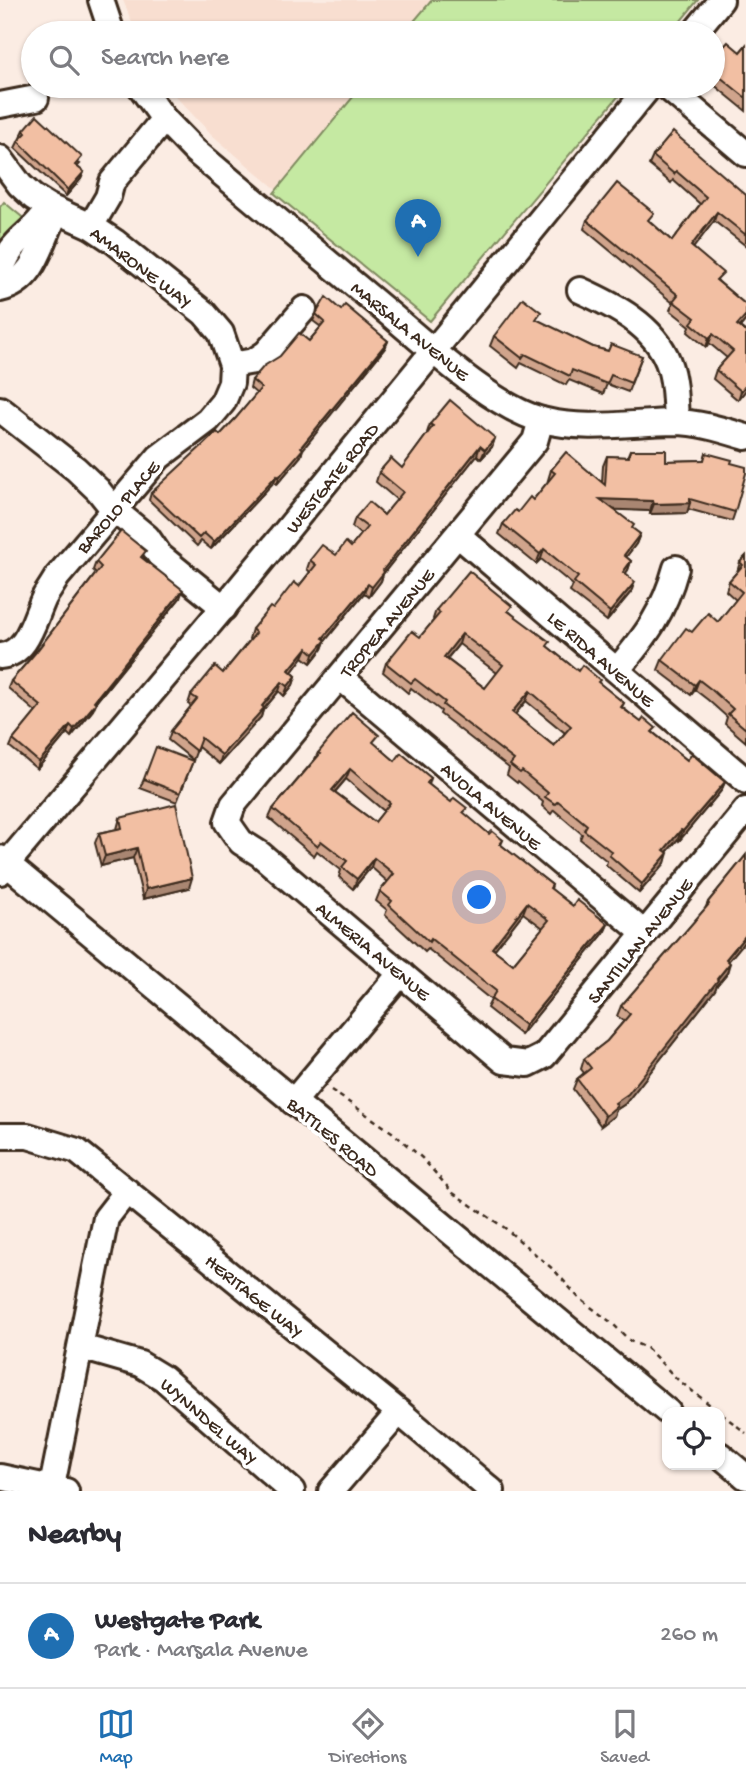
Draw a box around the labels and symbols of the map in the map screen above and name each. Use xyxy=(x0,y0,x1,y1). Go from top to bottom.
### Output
pin: A xyxy=(395,199,441,257)
street label: AMARONE WAY xyxy=(84,223,196,315)
street label: MARSALA AVENUE xyxy=(345,278,474,388)
street label: WESTGATE ROAD xyxy=(282,419,386,539)
street label: BAROLO PLACE xyxy=(72,456,167,560)
street label: TROPEA AVENUE xyxy=(336,564,442,684)
street label: LE RIDA AVENUE xyxy=(541,608,659,714)
street label: AVOLA AVENUE xyxy=(435,759,546,857)
street label: SANTILLAN AVENUE xyxy=(584,874,700,1010)
your location xyxy=(462,880,496,914)
street label: ALMERIA AVENUE xyxy=(310,898,435,1008)
street label: BATTLES ROAD xyxy=(280,1093,383,1184)
street label: HERITAGE WAY xyxy=(199,1251,307,1345)
street label: WYNNDEL WAY xyxy=(154,1374,261,1471)

